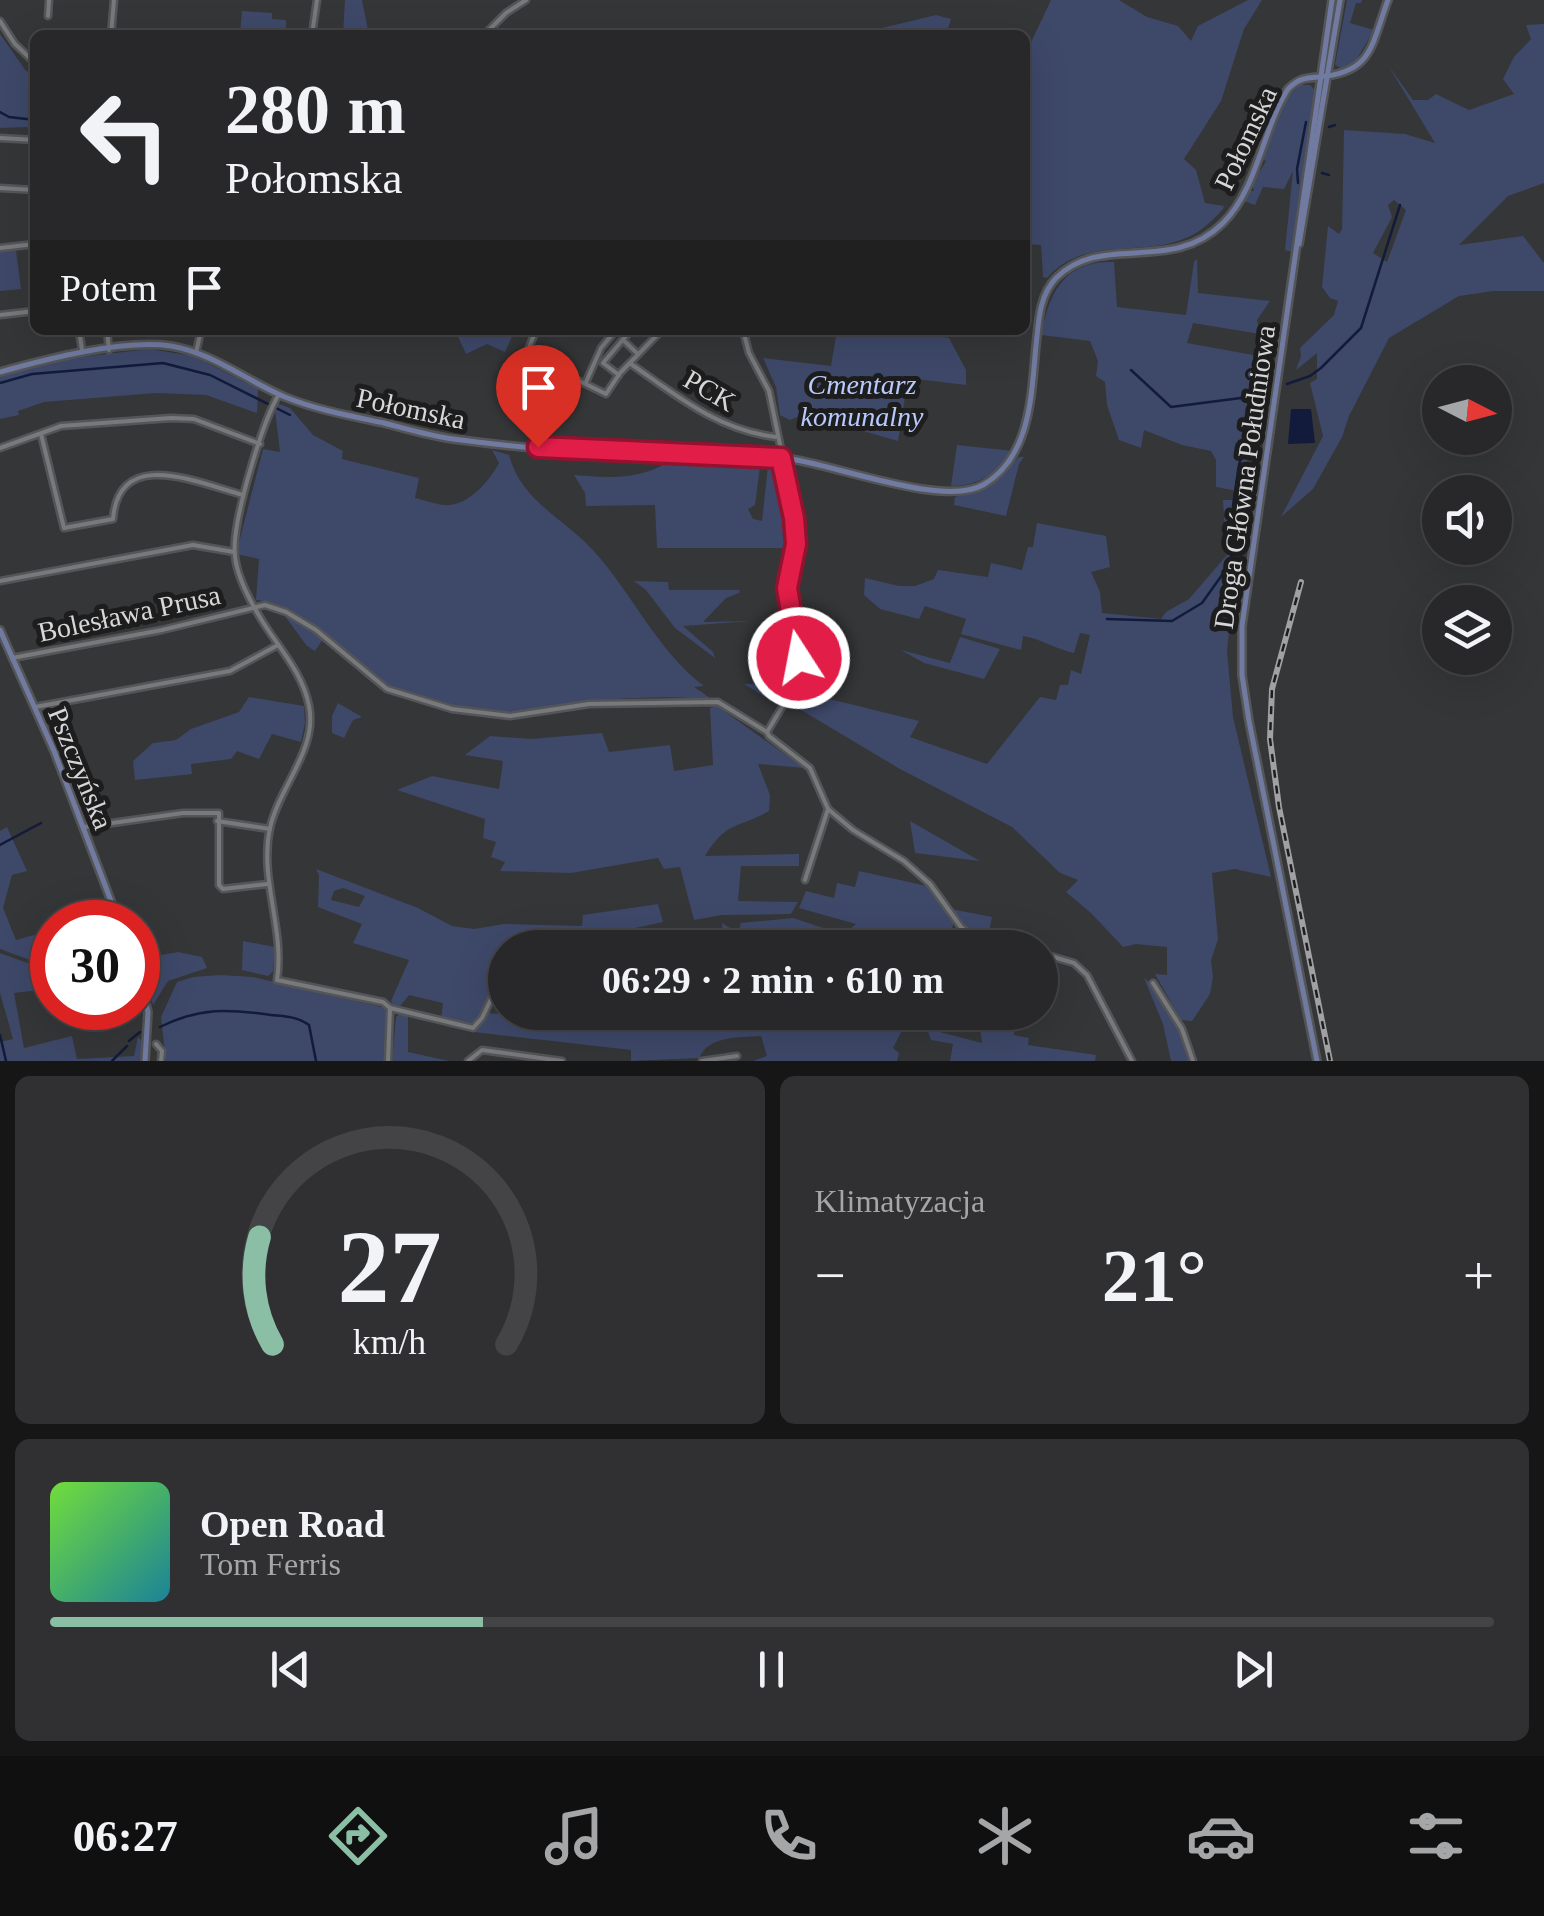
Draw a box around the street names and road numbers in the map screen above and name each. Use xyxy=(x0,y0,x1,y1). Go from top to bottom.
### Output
street label: Połomska xyxy=(1208,81,1283,195)
street label: Droga Główna Południowa xyxy=(1208,323,1281,631)
street label: PCK xyxy=(678,363,741,417)
street label: Połomska xyxy=(354,382,469,435)
street label: Bolesława Prusa xyxy=(35,579,224,648)
street label: Pszczyńska xyxy=(42,703,119,834)

